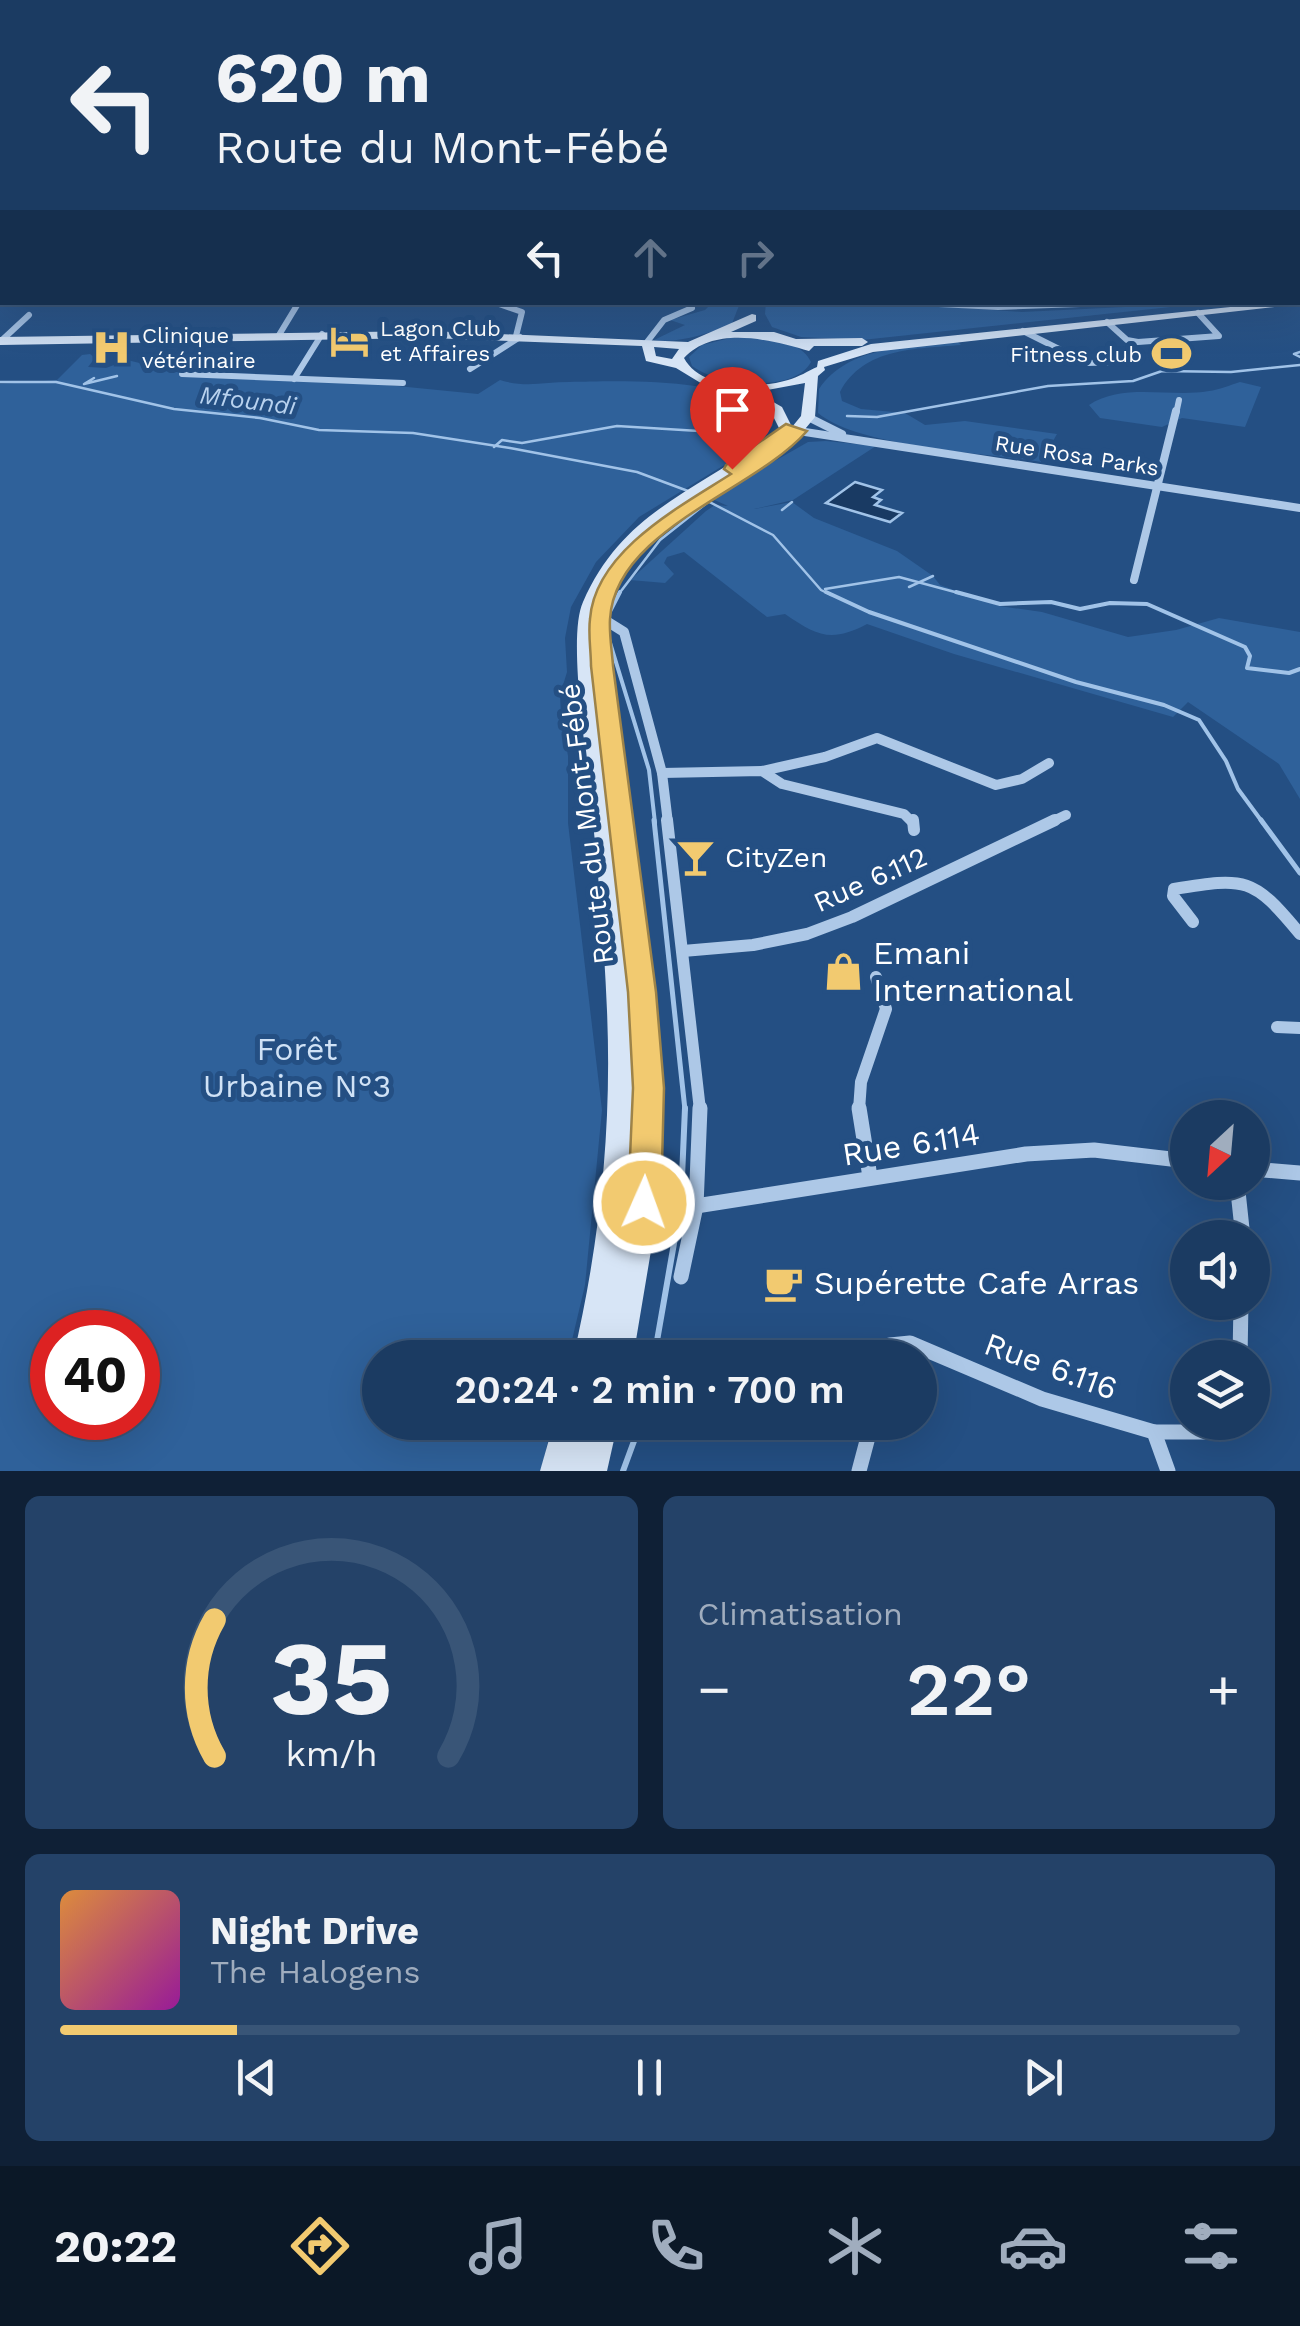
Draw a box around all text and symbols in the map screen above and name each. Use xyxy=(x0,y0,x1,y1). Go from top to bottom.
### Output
text: 620 m xyxy=(215,37,431,119)
icon: left xyxy=(50,40,180,170)
text: Route du Mont-Fébé xyxy=(215,121,669,174)
icon: left xyxy=(518,230,573,285)
icon: ahead xyxy=(623,230,678,285)
icon: right xyxy=(728,230,783,285)
place label: Lagon Club et Affaires xyxy=(380,316,501,366)
hotel icon: Lagon Club et Affaires xyxy=(329,320,371,362)
place label: Clinique vétérinaire xyxy=(142,323,256,373)
hospital icon: Clinique vétérinaire xyxy=(91,327,133,369)
sports icon: Fitness club xyxy=(1151,333,1193,375)
place label: Fitness club xyxy=(1010,342,1142,367)
pin xyxy=(690,367,775,470)
water label: Mfoundi xyxy=(198,380,299,421)
icon: arrive xyxy=(705,382,760,437)
street label: Rue Rosa Parks xyxy=(993,430,1161,481)
street label: Route du Mont-Fébé xyxy=(553,682,620,966)
bar icon: CityZen xyxy=(674,836,716,878)
street label: Rue 6.112 xyxy=(808,840,932,919)
place label: CityZen xyxy=(725,841,827,874)
place label: Emani International xyxy=(873,934,1073,1009)
shop icon: Emani International xyxy=(822,950,864,992)
park label: Forêt Urbaine N°3 xyxy=(203,1030,391,1105)
north arrow xyxy=(1170,1100,1270,1200)
map controls xyxy=(1170,1100,1270,1440)
street label: Rue 6.114 xyxy=(839,1114,983,1174)
position arrow xyxy=(592,1151,696,1255)
button: sound xyxy=(1170,1220,1270,1320)
cafe icon: Supérette Cafe Arras xyxy=(763,1262,805,1304)
place label: Supérette Cafe Arras xyxy=(814,1264,1139,1302)
speed limit sign: 40 xyxy=(30,1310,160,1440)
street label: Rue 6.116 xyxy=(979,1324,1123,1408)
button: layers xyxy=(1170,1340,1270,1440)
text: 20:24 · 2 min · 700 m xyxy=(454,1368,845,1412)
text: Climatisation xyxy=(698,1595,903,1633)
text: 35 xyxy=(270,1617,392,1739)
text: 22° xyxy=(906,1645,1031,1733)
text: − xyxy=(698,1657,731,1721)
text: + xyxy=(1207,1657,1240,1721)
text: km/h xyxy=(285,1733,377,1775)
text: Night Drive xyxy=(210,1909,419,1953)
text: The Halogens xyxy=(210,1953,420,1991)
icon: previous xyxy=(229,2050,284,2105)
icon: pause xyxy=(622,2050,677,2105)
icon: next xyxy=(1016,2050,1071,2105)
icon: directions xyxy=(285,2211,355,2281)
icon: music xyxy=(463,2211,533,2281)
icon: phone xyxy=(641,2211,711,2281)
icon: climate xyxy=(820,2211,890,2281)
icon: car xyxy=(998,2211,1068,2281)
icon: filters xyxy=(1176,2211,1246,2281)
text: 20:22 xyxy=(54,2220,177,2273)

